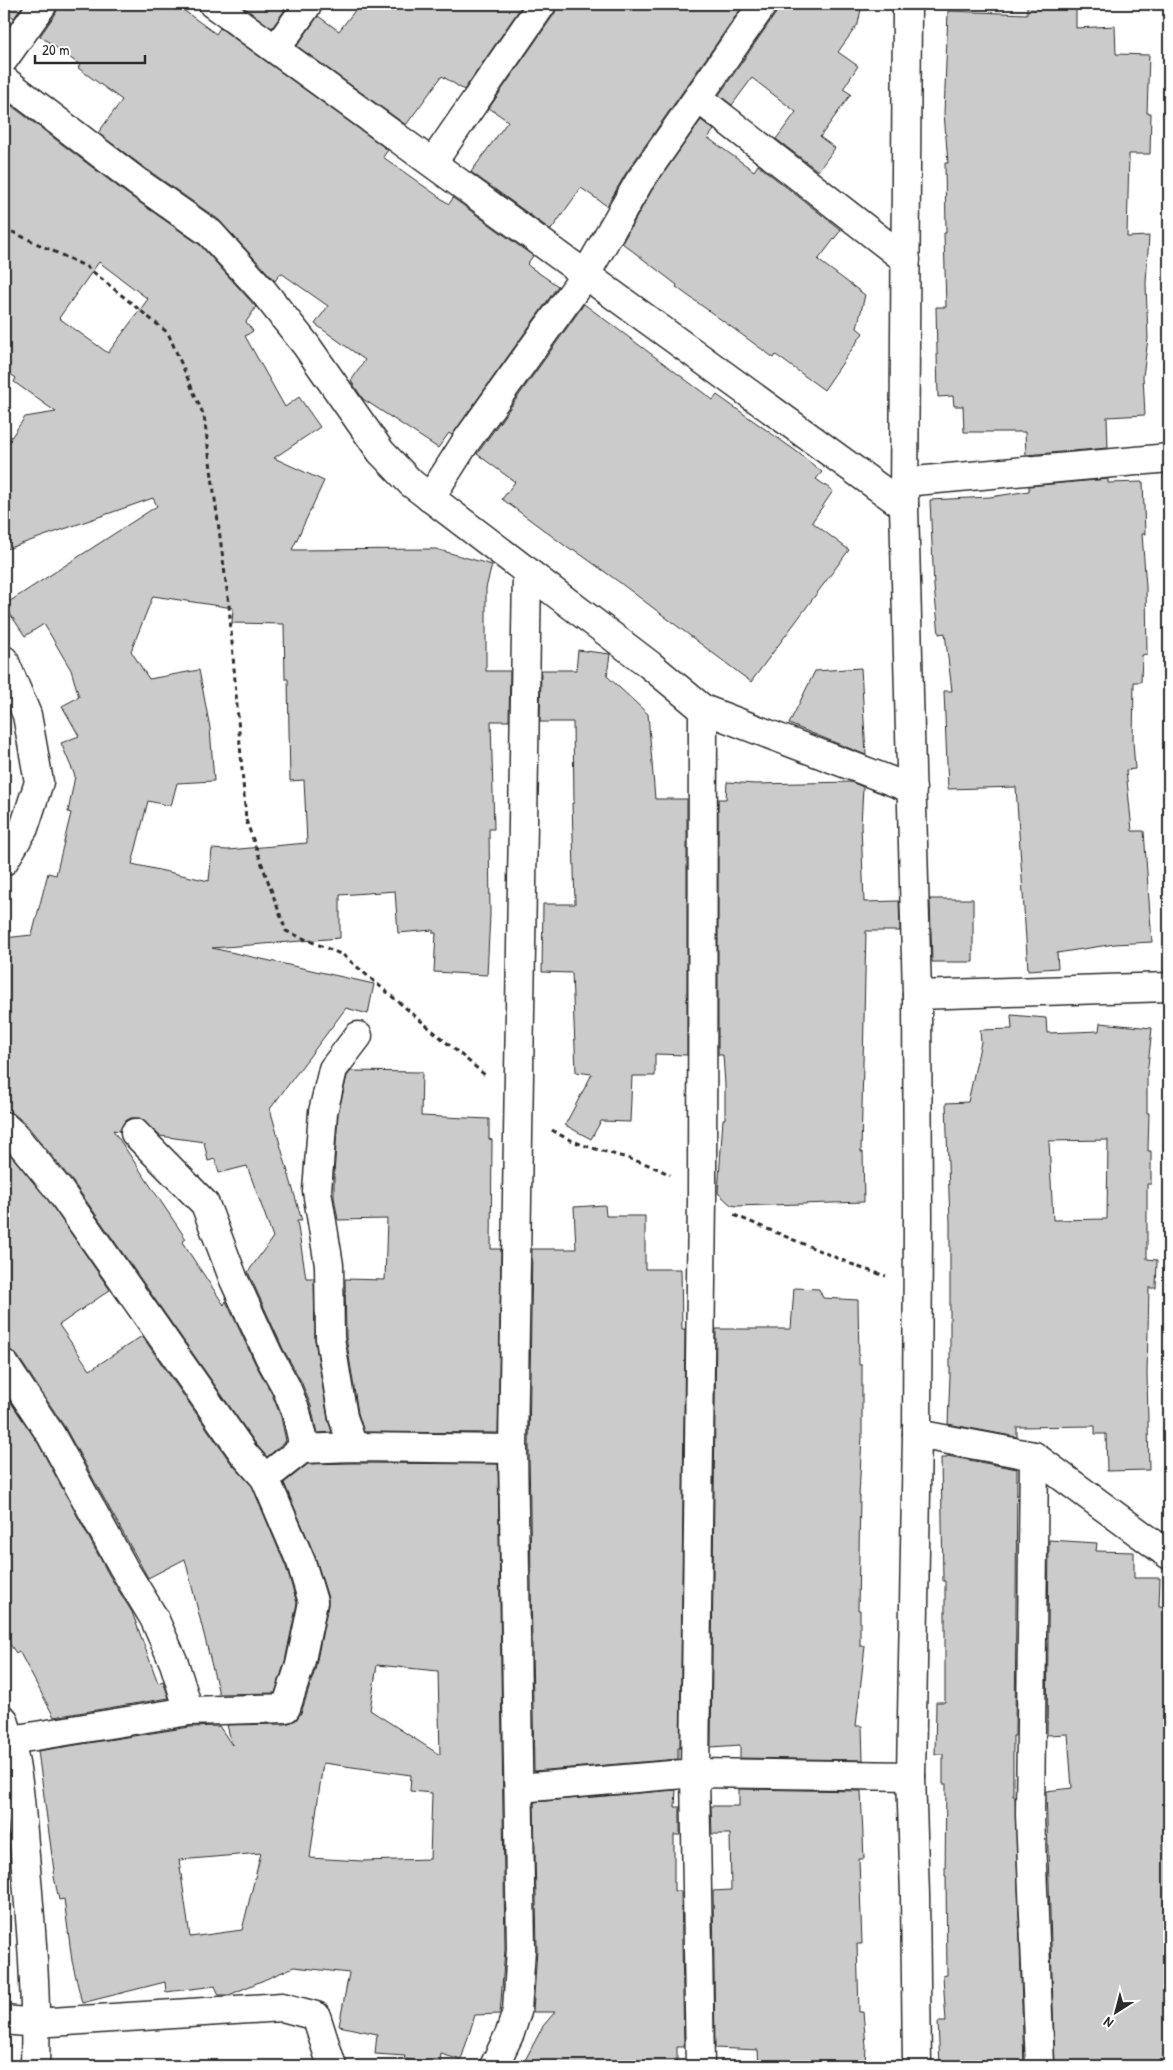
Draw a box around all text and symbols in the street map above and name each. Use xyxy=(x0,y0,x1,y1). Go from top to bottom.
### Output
scale bar xyxy=(35,32,145,64)
text: 20 m xyxy=(42,39,69,60)
north arrow xyxy=(1090,1988,1140,2038)
text: N xyxy=(1099,2013,1117,2033)

